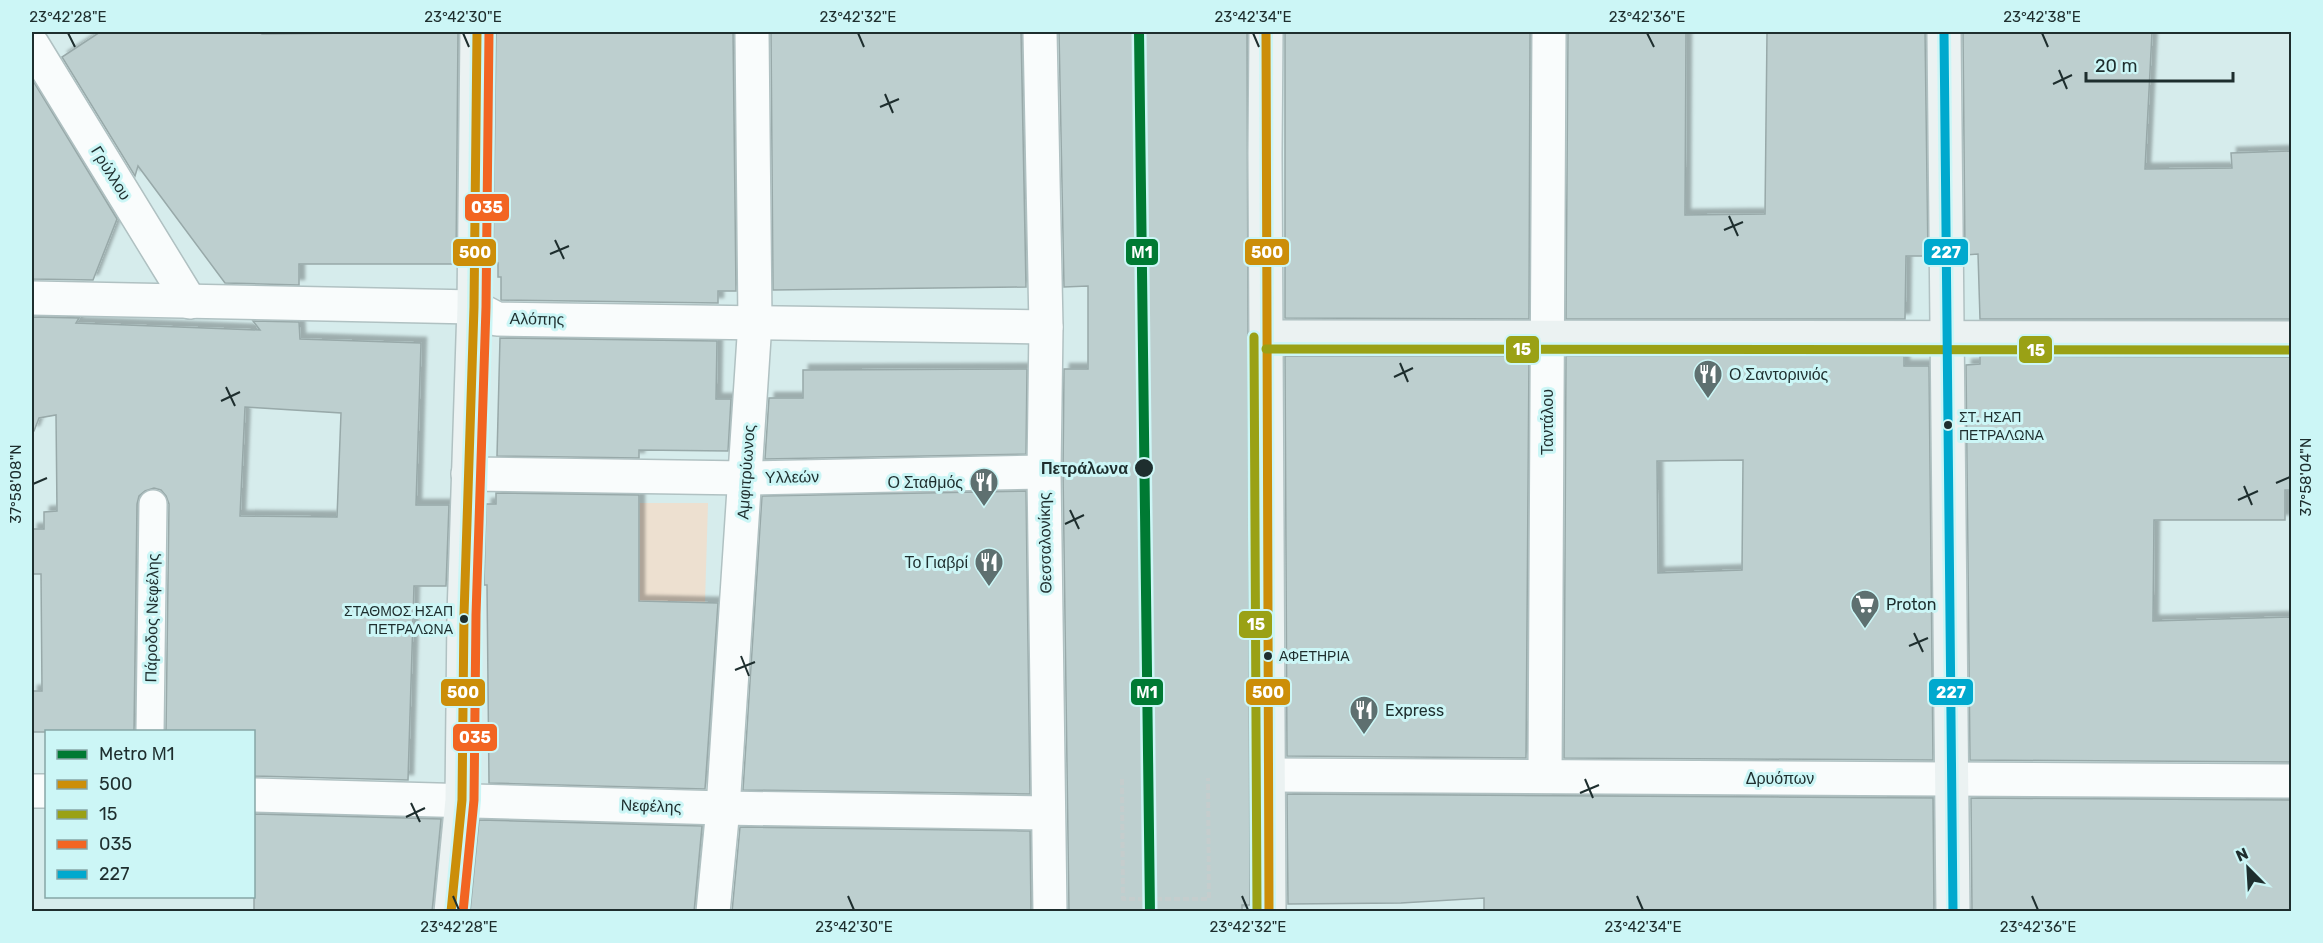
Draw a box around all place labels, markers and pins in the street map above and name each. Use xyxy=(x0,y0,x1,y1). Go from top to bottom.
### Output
restaurant icon: Ο Σαντορινιός xyxy=(1692,358,1724,400)
place label: Ο Σαντορινιός xyxy=(1729,365,1829,384)
place label: ΣΤ. ΗΣΑΠ ΠΕΤΡΑΛΩΝΑ xyxy=(1959,409,2045,444)
marker: ΣΤ. ΗΣΑΠ ΠΕΤΡΑΛΩΝΑ xyxy=(1942,419,1954,431)
marker: Πετράλωνα xyxy=(1133,457,1155,479)
place label: Πετράλωνα xyxy=(1041,459,1128,478)
restaurant icon: Ο Σταθμός xyxy=(968,466,1000,508)
place label: Ο Σταθμός xyxy=(887,473,963,492)
restaurant icon: Το Γιαβρί xyxy=(973,546,1005,588)
place label: Το Γιαβρί xyxy=(904,553,968,572)
supermarket icon: Proton xyxy=(1849,588,1881,630)
place label: Proton xyxy=(1886,595,1936,614)
place label: ΣΤΑΘΜΟΣ ΗΣΑΠ ΠΕΤΡΑΛΩΝΑ xyxy=(344,603,454,638)
marker: ΣΤΑΘΜΟΣ ΗΣΑΠ ΠΕΤΡΑΛΩΝΑ xyxy=(458,613,470,625)
place label: ΑΦΕΤΗΡΙΑ xyxy=(1279,648,1350,665)
marker: ΑΦΕΤΗΡΙΑ xyxy=(1262,650,1274,662)
restaurant icon: Express xyxy=(1348,694,1380,736)
place label: Express xyxy=(1385,701,1444,720)

